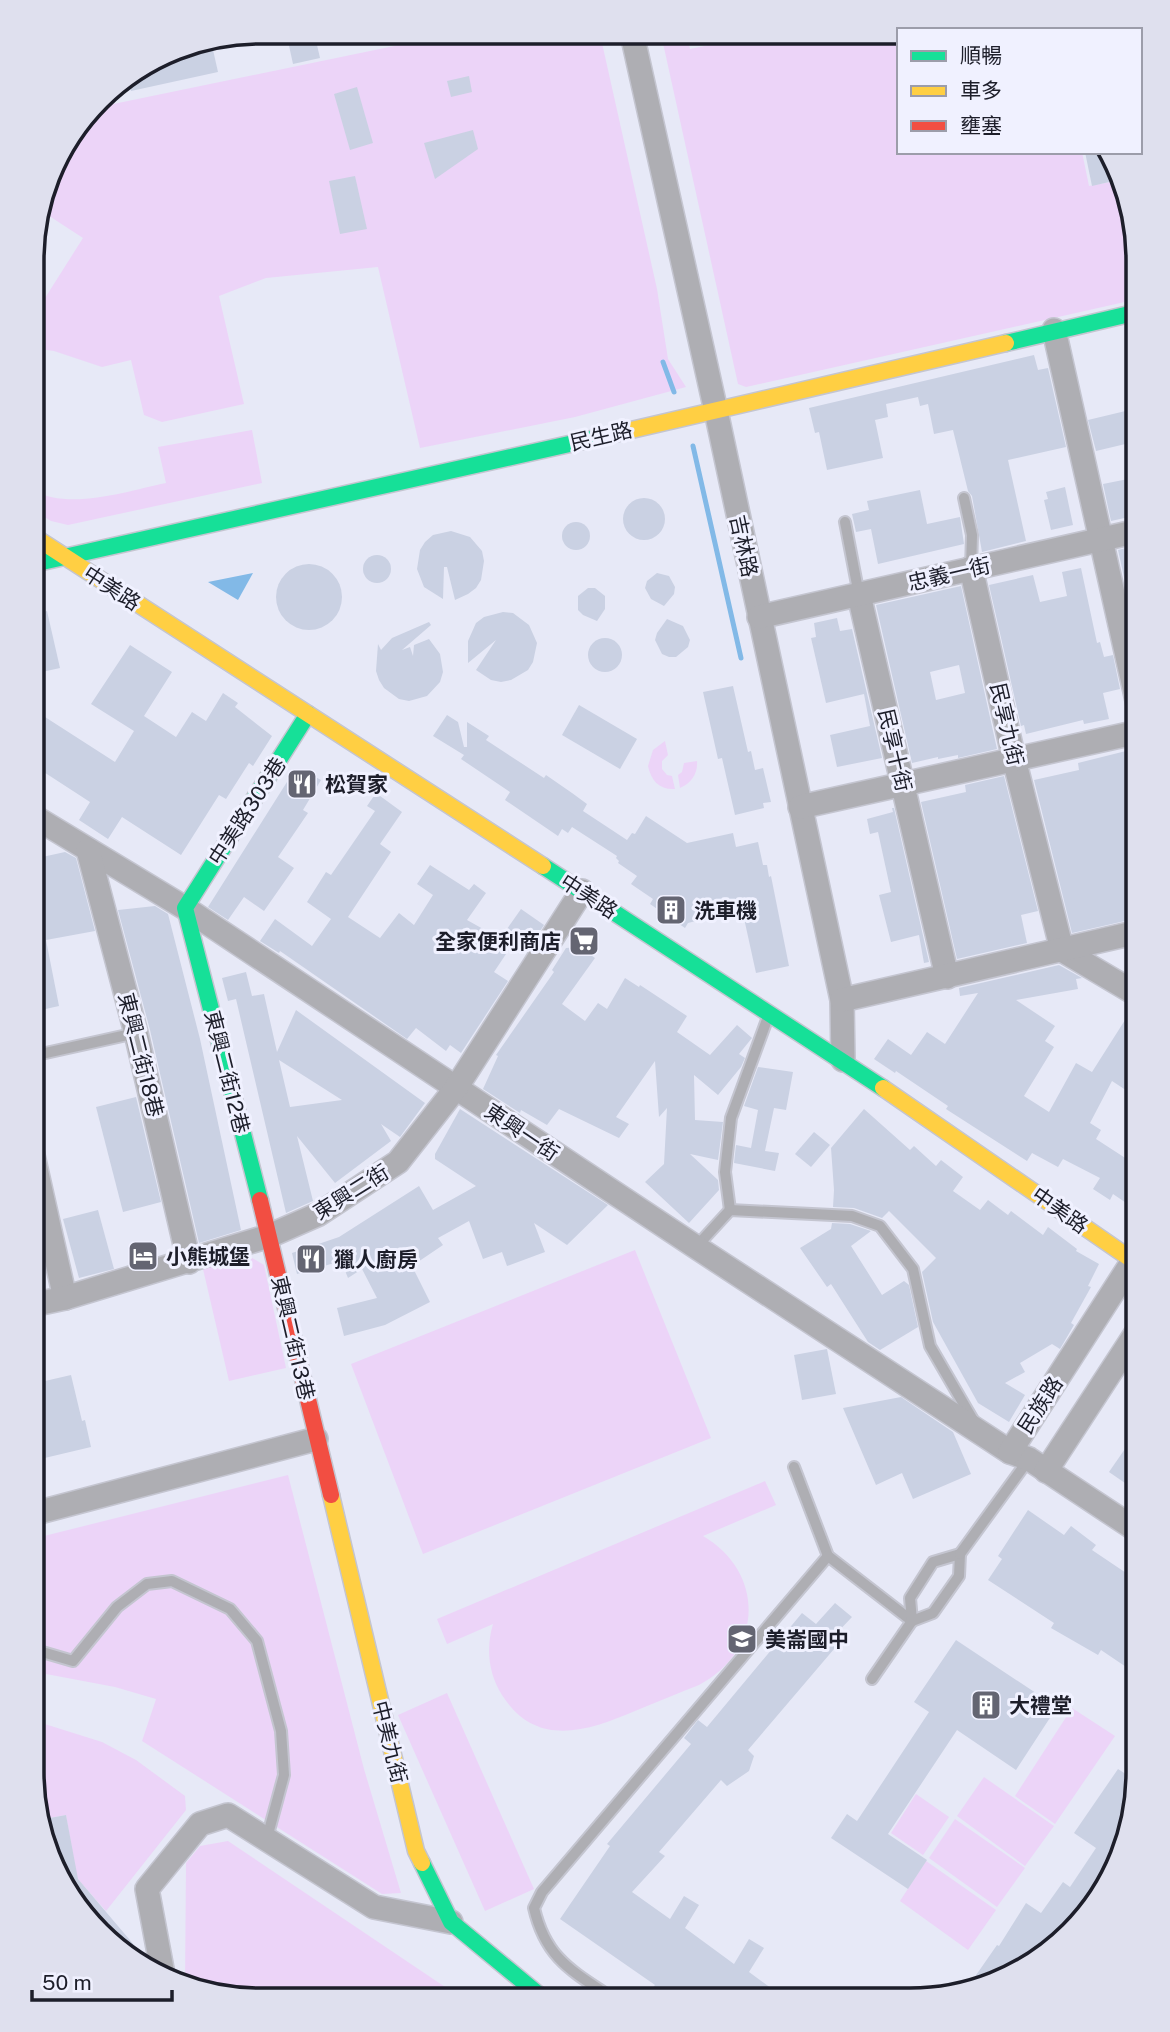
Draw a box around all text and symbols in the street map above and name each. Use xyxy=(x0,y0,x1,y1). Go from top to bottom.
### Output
legend xyxy=(897,28,1142,154)
text: 順暢 xyxy=(960,43,1002,68)
text: 車多 xyxy=(960,78,1002,103)
text: 壅塞 xyxy=(960,113,1002,138)
street label: 民生路 xyxy=(567,417,635,455)
street label: 吉林路 xyxy=(725,513,763,579)
street label: 忠義一街 xyxy=(905,552,993,596)
street label: 中美路 xyxy=(79,560,145,616)
street label: 民享九街 xyxy=(985,680,1029,768)
street label: 民享十街 xyxy=(873,706,917,794)
street label: 中美路303巷 xyxy=(203,753,291,869)
restaurant icon: 松賀家 xyxy=(285,767,319,801)
place label: 松賀家 xyxy=(325,772,388,797)
street label: 中美路 xyxy=(556,868,622,924)
building icon: 洗車機 xyxy=(654,893,688,927)
place label: 洗車機 xyxy=(694,898,757,923)
supermarket icon: 全家便利商店 xyxy=(567,924,601,958)
place label: 全家便利商店 xyxy=(435,929,561,954)
street label: 東興二街18巷 xyxy=(113,990,169,1120)
street label: 東興二街12巷 xyxy=(200,1008,254,1136)
street label: 東興一街 xyxy=(480,1098,564,1166)
street label: 東興二街 xyxy=(309,1159,393,1225)
street label: 中美路 xyxy=(1027,1182,1093,1238)
hotel icon: 小熊城堡 xyxy=(126,1239,160,1273)
restaurant icon: 獵人廚房 xyxy=(294,1242,328,1276)
place label: 小熊城堡 xyxy=(166,1244,250,1269)
place label: 獵人廚房 xyxy=(334,1247,418,1272)
street label: 東興二街13巷 xyxy=(267,1273,319,1403)
street label: 民族路 xyxy=(1012,1372,1068,1438)
school or university icon: 美崙國中 xyxy=(725,1622,759,1656)
place label: 美崙國中 xyxy=(765,1627,849,1652)
building icon: 大禮堂 xyxy=(969,1688,1003,1722)
place label: 大禮堂 xyxy=(1009,1693,1072,1718)
street label: 中美九街 xyxy=(368,1698,412,1786)
scale bar xyxy=(32,1958,172,2002)
text: 50 m xyxy=(42,1970,92,1995)

